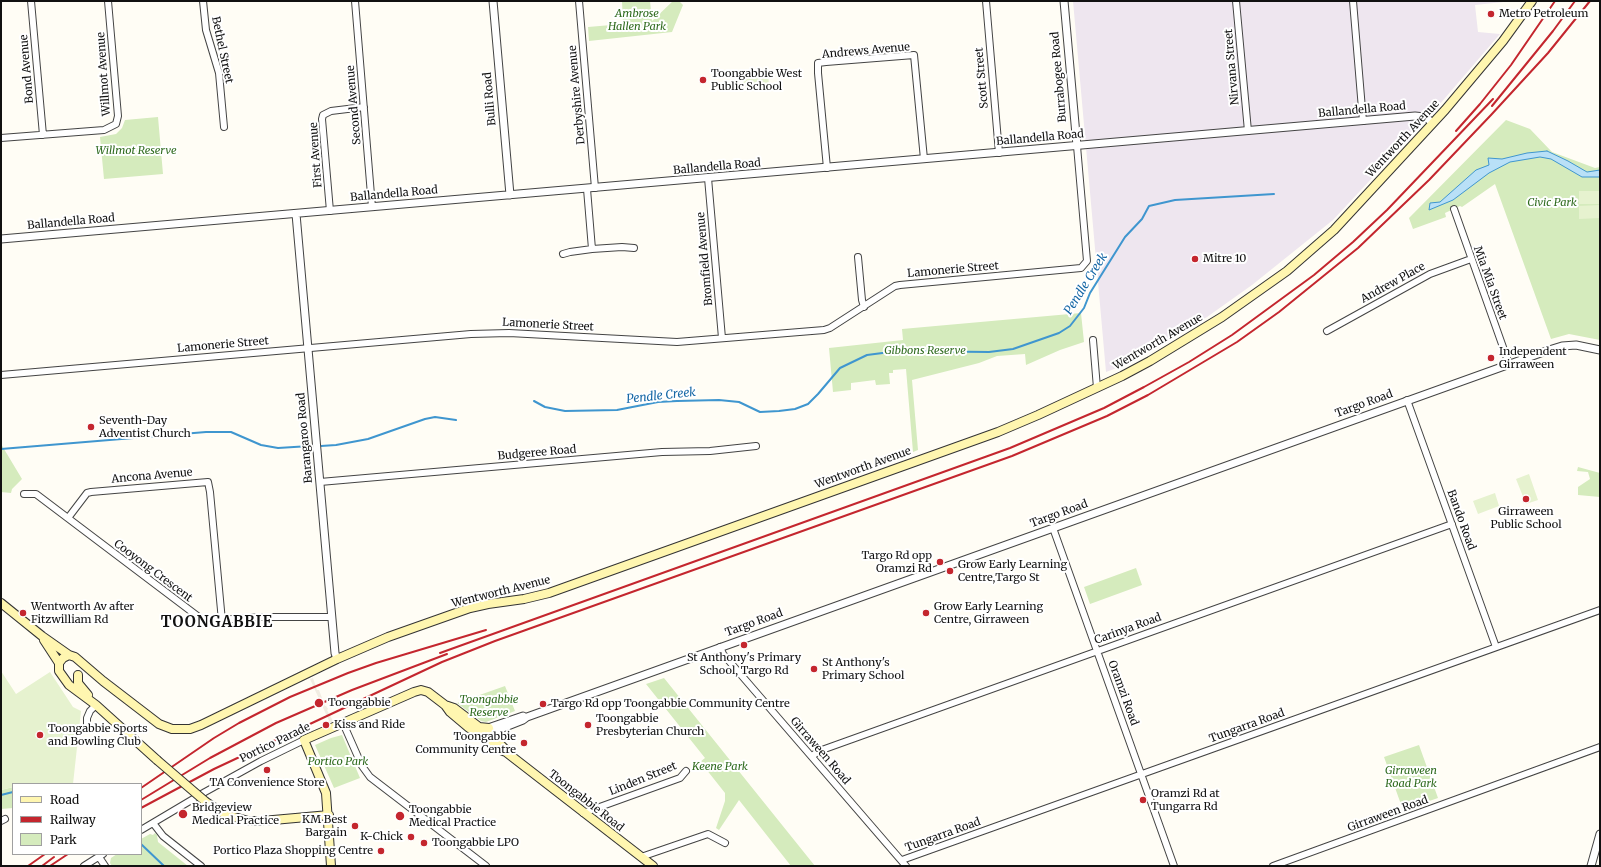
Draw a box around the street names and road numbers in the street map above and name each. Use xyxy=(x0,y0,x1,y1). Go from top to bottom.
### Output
street label: Bethel Street xyxy=(208,15,236,85)
street label: Nirvana Street xyxy=(1222,28,1242,106)
street label: Burrabogee Road xyxy=(1048,31,1070,123)
street label: Willmot Avenue xyxy=(94,32,114,116)
street label: Bond Avenue xyxy=(17,34,37,104)
street label: Andrews Avenue xyxy=(822,41,910,61)
street label: Derbyshire Avenue xyxy=(566,45,588,145)
street label: Scott Street xyxy=(973,47,991,109)
street label: Second Avenue xyxy=(344,65,364,145)
street label: Bulli Road xyxy=(481,72,499,126)
street label: Wentworth Avenue xyxy=(1364,98,1442,180)
street label: Ballandella Road xyxy=(1318,100,1406,120)
street label: First Avenue xyxy=(307,122,325,188)
street label: Ballandella Road xyxy=(996,128,1084,148)
street label: Ballandella Road xyxy=(673,157,761,177)
street label: Ballandella Road xyxy=(350,184,438,204)
street label: Ballandella Road xyxy=(27,212,115,232)
street label: Bromfield Avenue xyxy=(694,212,716,306)
street label: Mia Mia Street xyxy=(1471,244,1509,322)
street label: Lamonerie Street xyxy=(907,259,999,281)
street label: Andrew Place xyxy=(1358,260,1428,306)
street label: Wentworth Avenue xyxy=(1111,311,1205,373)
street label: Lamonerie Street xyxy=(502,316,594,334)
street label: Lamonerie Street xyxy=(177,334,269,356)
street label: Targo Road xyxy=(1333,387,1395,421)
street label: Barangaroo Road xyxy=(294,392,316,484)
street label: Budgeree Road xyxy=(497,443,577,463)
street label: Wentworth Avenue xyxy=(813,445,913,491)
street label: Ancona Avenue xyxy=(111,466,193,486)
street label: Bando Road xyxy=(1444,488,1478,552)
street label: Targo Road xyxy=(1028,497,1090,531)
street label: Cooyong Crescent xyxy=(111,537,195,605)
street label: Wentworth Avenue xyxy=(450,573,552,611)
street label: Targo Road xyxy=(723,606,785,640)
street label: Carinya Road xyxy=(1093,611,1163,647)
street label: Oramzi Road xyxy=(1105,659,1141,727)
street label: Tungarra Road xyxy=(1208,706,1286,746)
street label: Girraween Road xyxy=(787,715,853,787)
street label: Portico Parade xyxy=(238,720,312,766)
street label: Linden Street xyxy=(607,760,679,798)
street label: Toongabbie Road xyxy=(546,768,626,834)
street label: Girraween Road xyxy=(1346,793,1430,835)
street label: Tungarra Road xyxy=(904,815,982,855)

